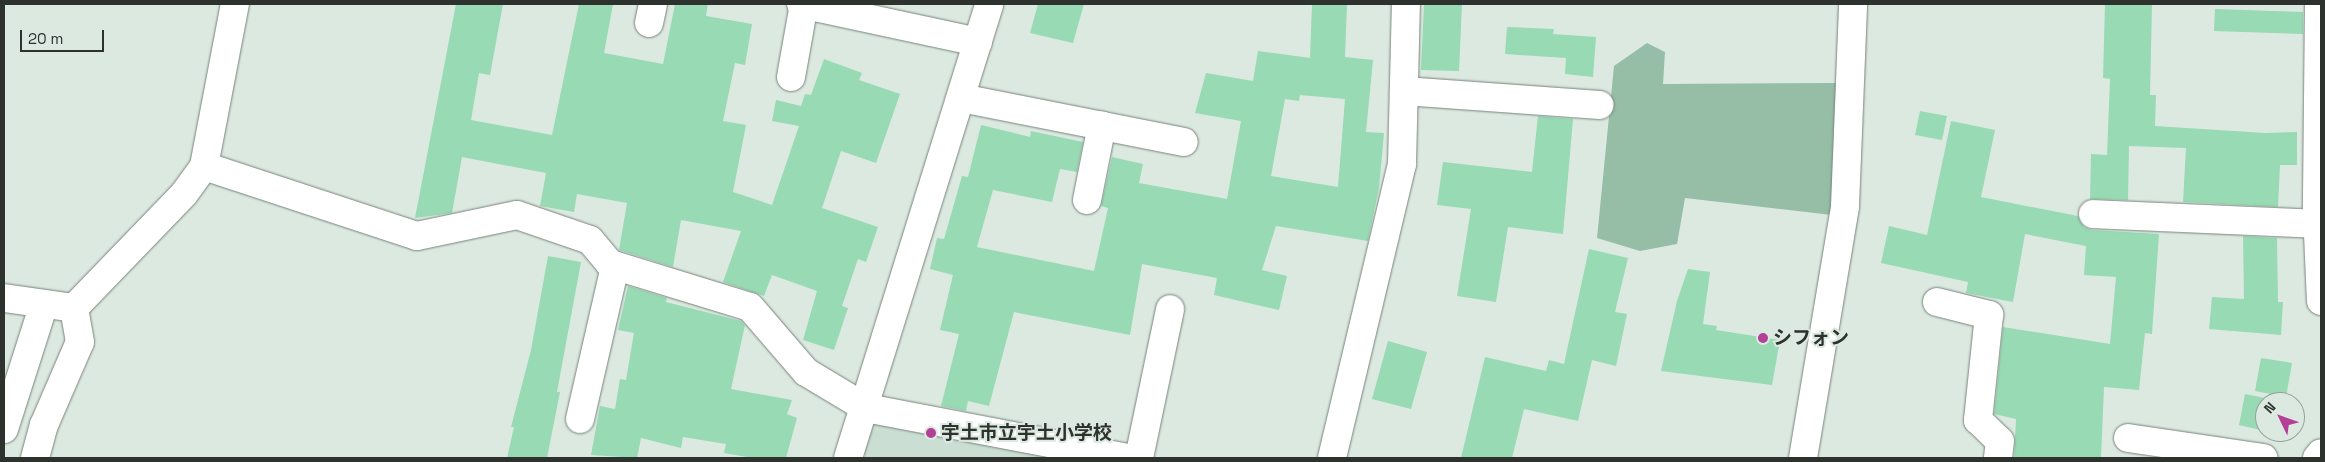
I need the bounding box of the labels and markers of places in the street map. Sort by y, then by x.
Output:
place label: シフォン [1773,327,1849,349]
marker: シフォン [1757,332,1769,344]
place label: 宇土市立宇土小学校 [941,422,1112,444]
marker: 宇土市立宇土小学校 [925,427,937,439]

